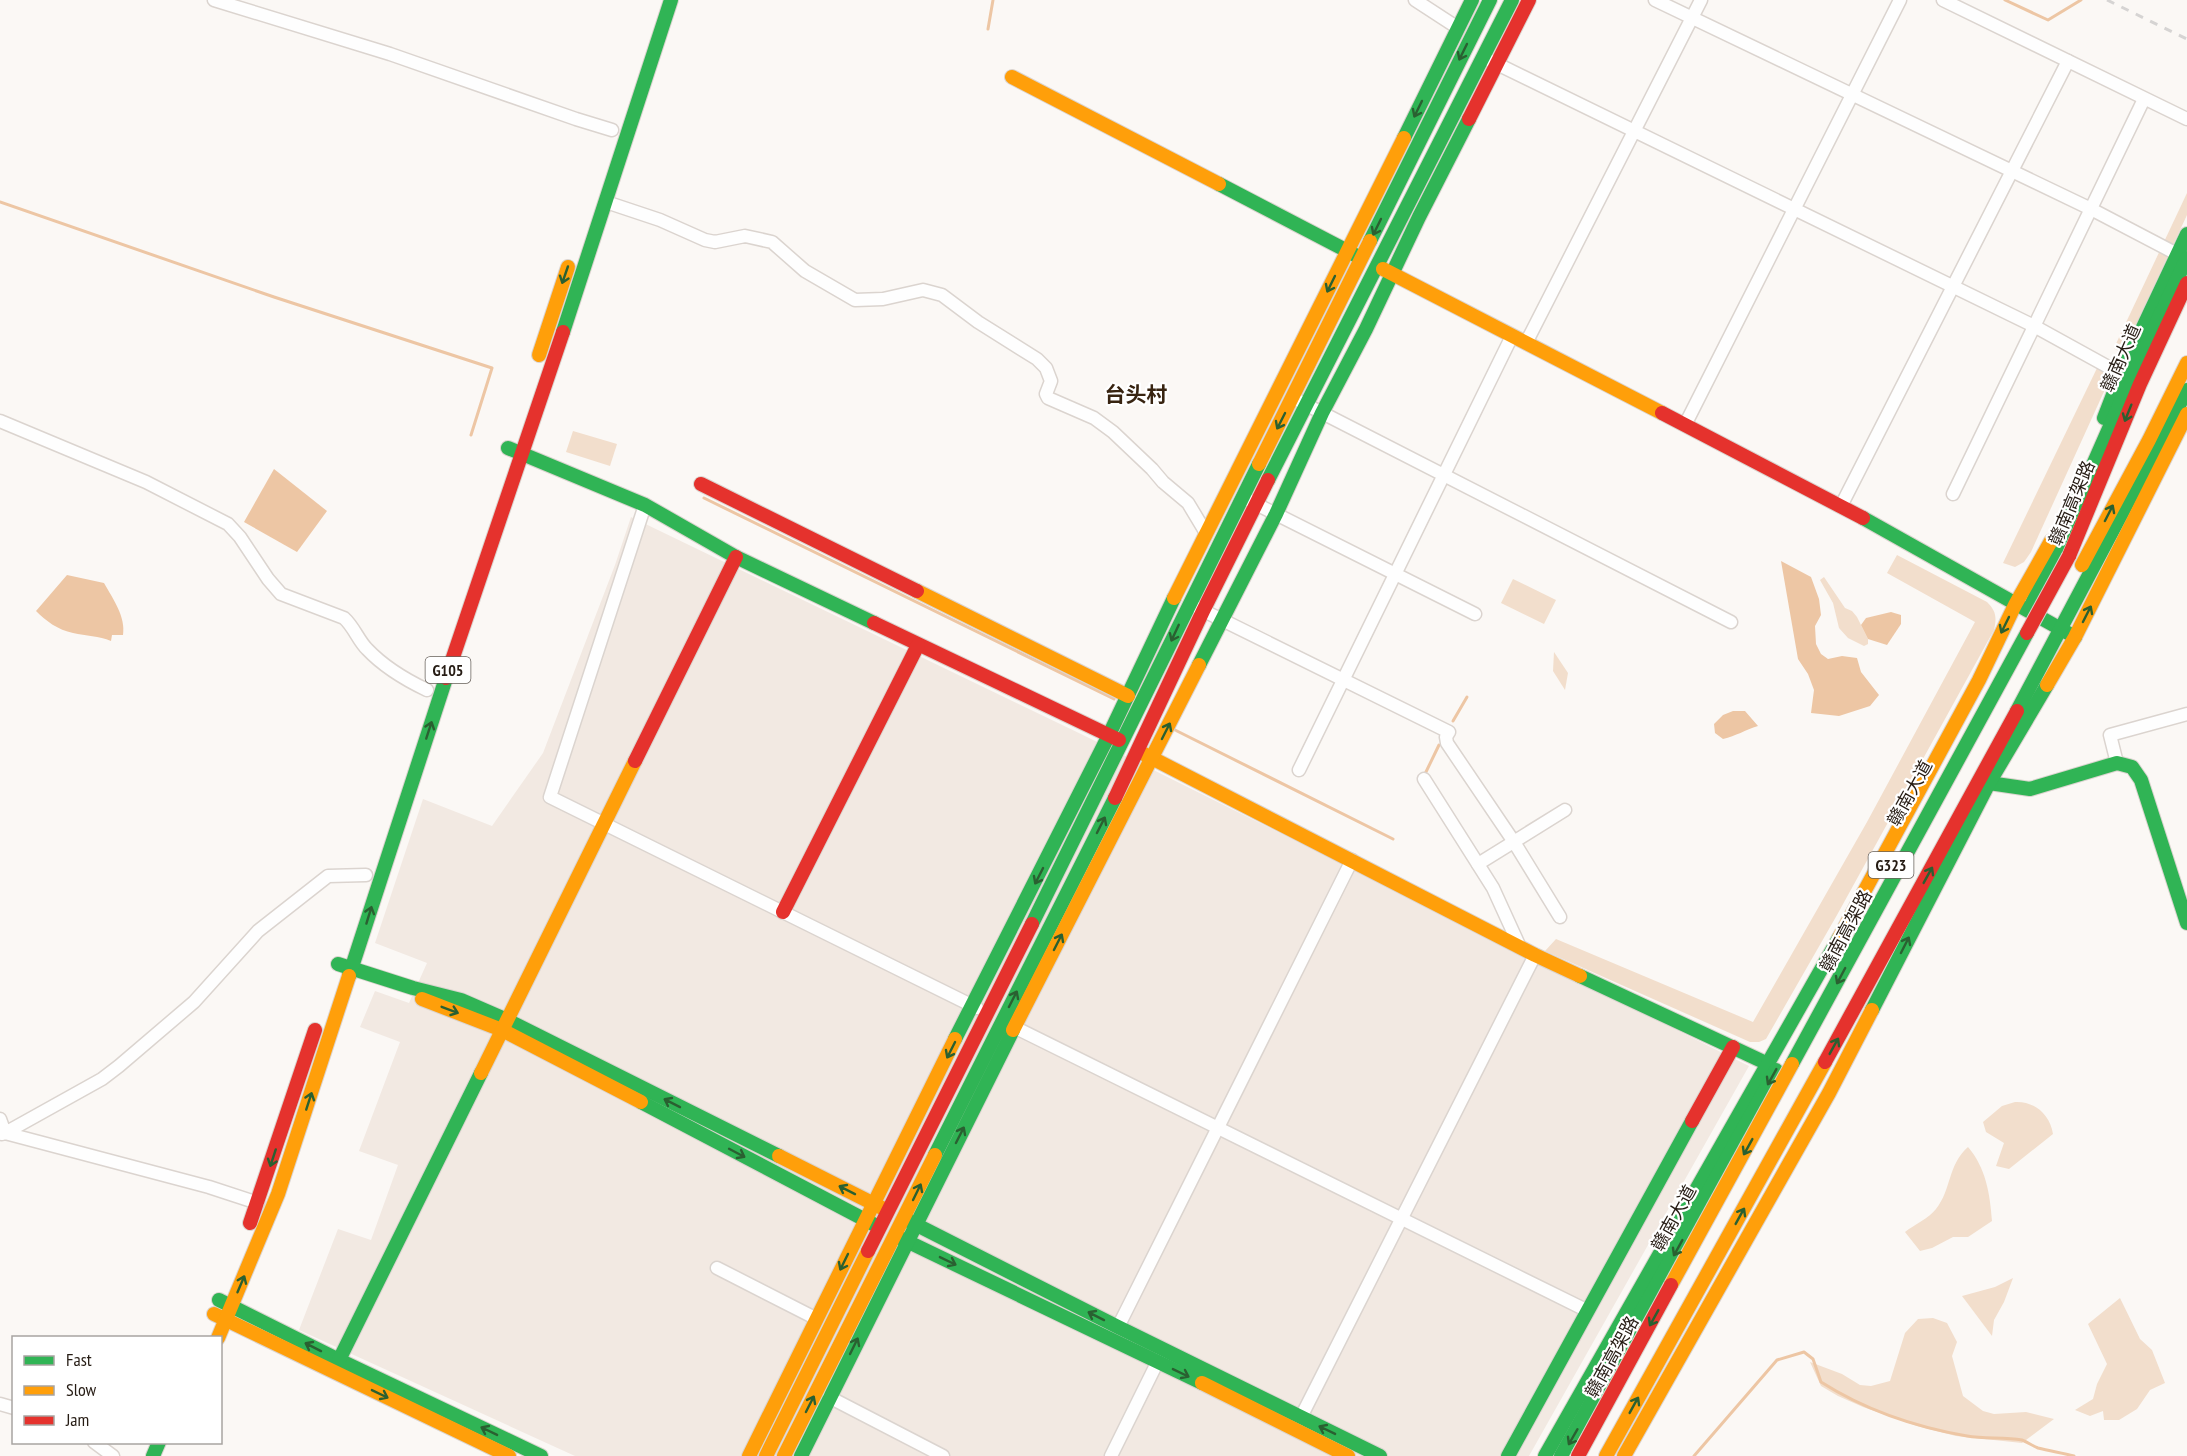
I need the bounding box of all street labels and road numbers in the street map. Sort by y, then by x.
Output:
street label: 赣南大道 [2095,320,2146,395]
street label: 赣南高架路 [2043,457,2100,549]
road number: G105 [426,657,470,683]
street label: 赣南大道 [1882,756,1937,830]
road number: G323 [1868,852,1914,878]
street label: 赣南高架路 [1814,886,1877,976]
street label: 赣南大道 [1646,1181,1701,1255]
street label: 赣南高架路 [1580,1312,1643,1402]

